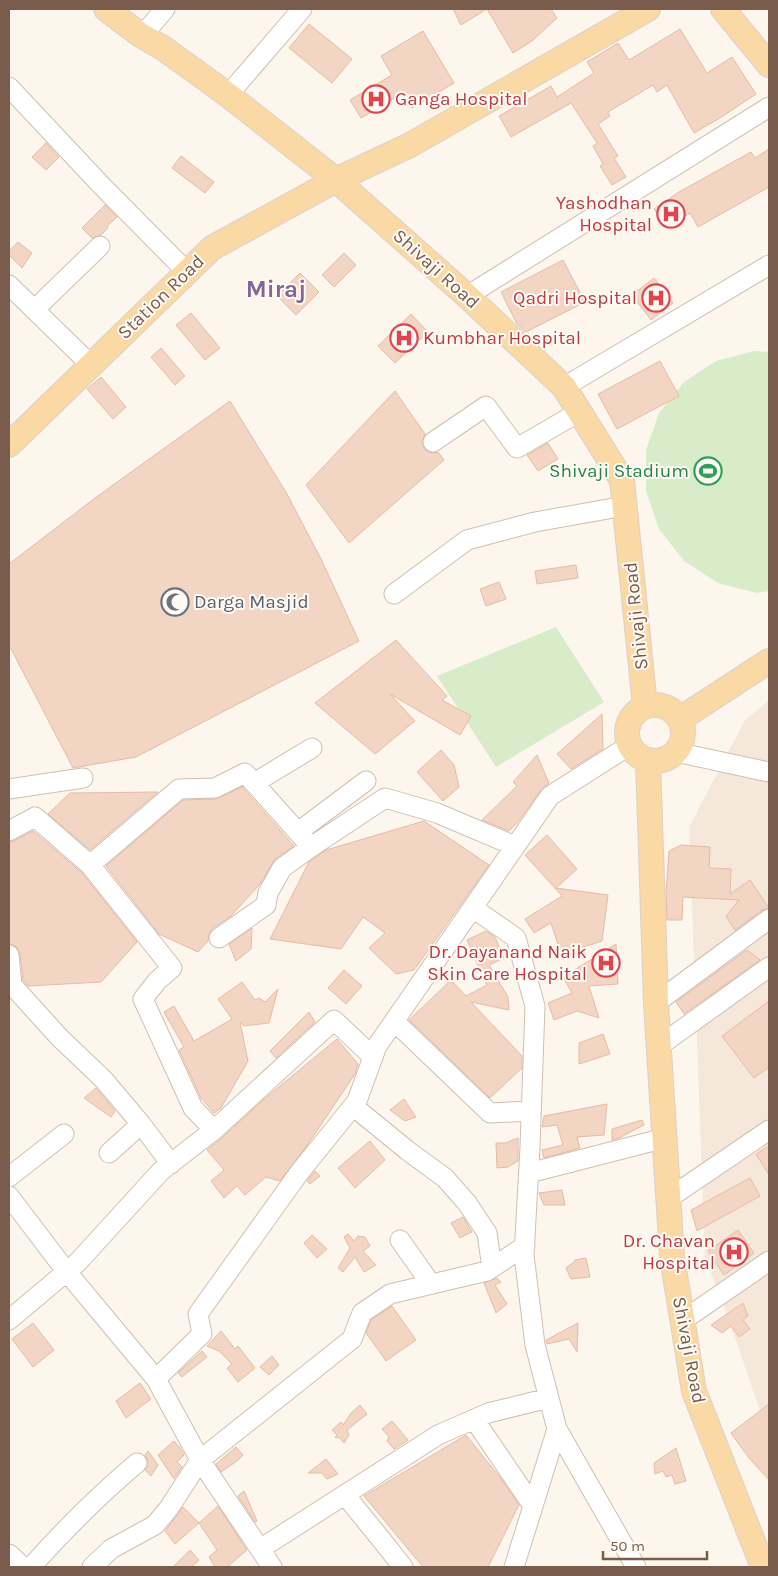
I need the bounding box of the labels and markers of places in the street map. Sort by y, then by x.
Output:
hospital icon: Ganga Hospital [361,84,391,114]
place label: Ganga Hospital [395,88,528,110]
place label: Yashodhan Hospital [556,192,652,236]
hospital icon: Yashodhan Hospital [656,199,686,229]
hospital icon: Qadri Hospital [641,283,671,313]
place label: Qadri Hospital [513,287,637,309]
hospital icon: Kumbhar Hospital [389,323,419,353]
place label: Kumbhar Hospital [423,327,581,349]
sports icon: Shivaji Stadium [693,456,723,486]
place label: Shivaji Stadium [549,460,689,482]
mosque icon: Darga Masjid [160,587,190,617]
place label: Darga Masjid [194,591,309,613]
place label: Dr. Dayanand Naik Skin Care Hospital [427,941,587,985]
hospital icon: Dr. Dayanand Naik Skin Care Hospital [591,948,621,978]
place label: Dr. Chavan Hospital [623,1230,715,1274]
hospital icon: Dr. Chavan Hospital [719,1237,749,1267]

